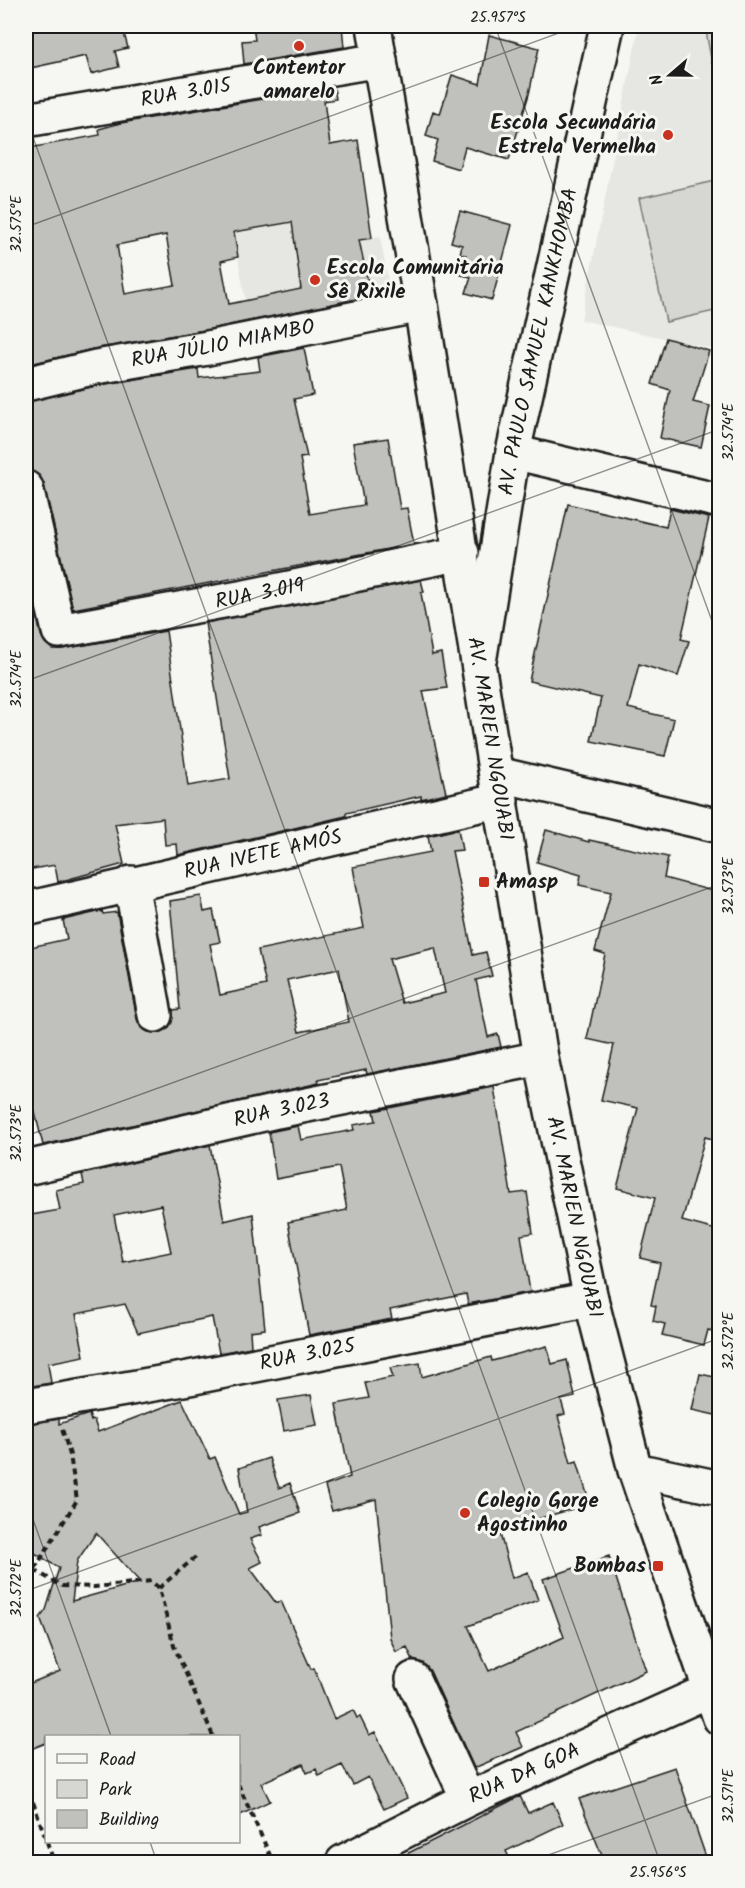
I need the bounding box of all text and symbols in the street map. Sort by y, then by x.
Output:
text: 25.957°S [470,6,526,30]
marker: Contentor amarelo [292,39,306,53]
north arrow [640,45,700,105]
place label: Contentor amarelo [253,52,346,109]
street label: RUA 3.015 [138,69,235,117]
text: N [644,71,671,89]
place label: Escola Secundária Estrela Vermelha [490,107,656,164]
marker: Escola Secundária Estrela Vermelha [661,128,675,142]
street label: AV. PAULO SAMUEL KANKHOMBA [490,185,587,498]
text: 32.575°E [5,194,29,253]
place label: Escola Comunitária Sê Rixile [327,252,504,309]
marker: Escola Comunitária Sê Rixile [308,273,322,287]
street label: RUA JÚLIO MIAMBO [129,310,318,377]
text: 32.574°E [717,402,741,461]
street label: RUA 3.019 [212,569,307,619]
street label: AV. MARIEN NGOUABI [458,634,523,843]
text: 32.574°E [5,649,29,708]
street label: RUA IVETE AMÓS [181,821,345,889]
text: 32.573°E [717,856,741,915]
place label: Amasp [496,866,558,899]
marker: Amasp [477,875,491,889]
street label: RUA 3.023 [230,1084,333,1137]
text: 32.573°E [5,1103,29,1162]
street label: AV. MARIEN NGOUABI [537,1113,612,1322]
text: 32.572°E [717,1311,741,1370]
street label: RUA 3.025 [257,1329,360,1380]
place label: Colegio Gorge Agostinho [477,1485,599,1542]
marker: Colegio Gorge Agostinho [458,1506,472,1520]
place label: Bombas [574,1550,646,1583]
text: 32.572°E [5,1558,29,1617]
marker: Bombas [651,1559,665,1573]
street label: RUA DA GOA [463,1734,586,1813]
legend [45,1735,240,1843]
text: Road [99,1746,136,1775]
text: 32.571°E [717,1768,741,1823]
text: Park [99,1776,132,1805]
text: Building [99,1806,159,1835]
text: 25.956°S [629,1861,687,1885]

